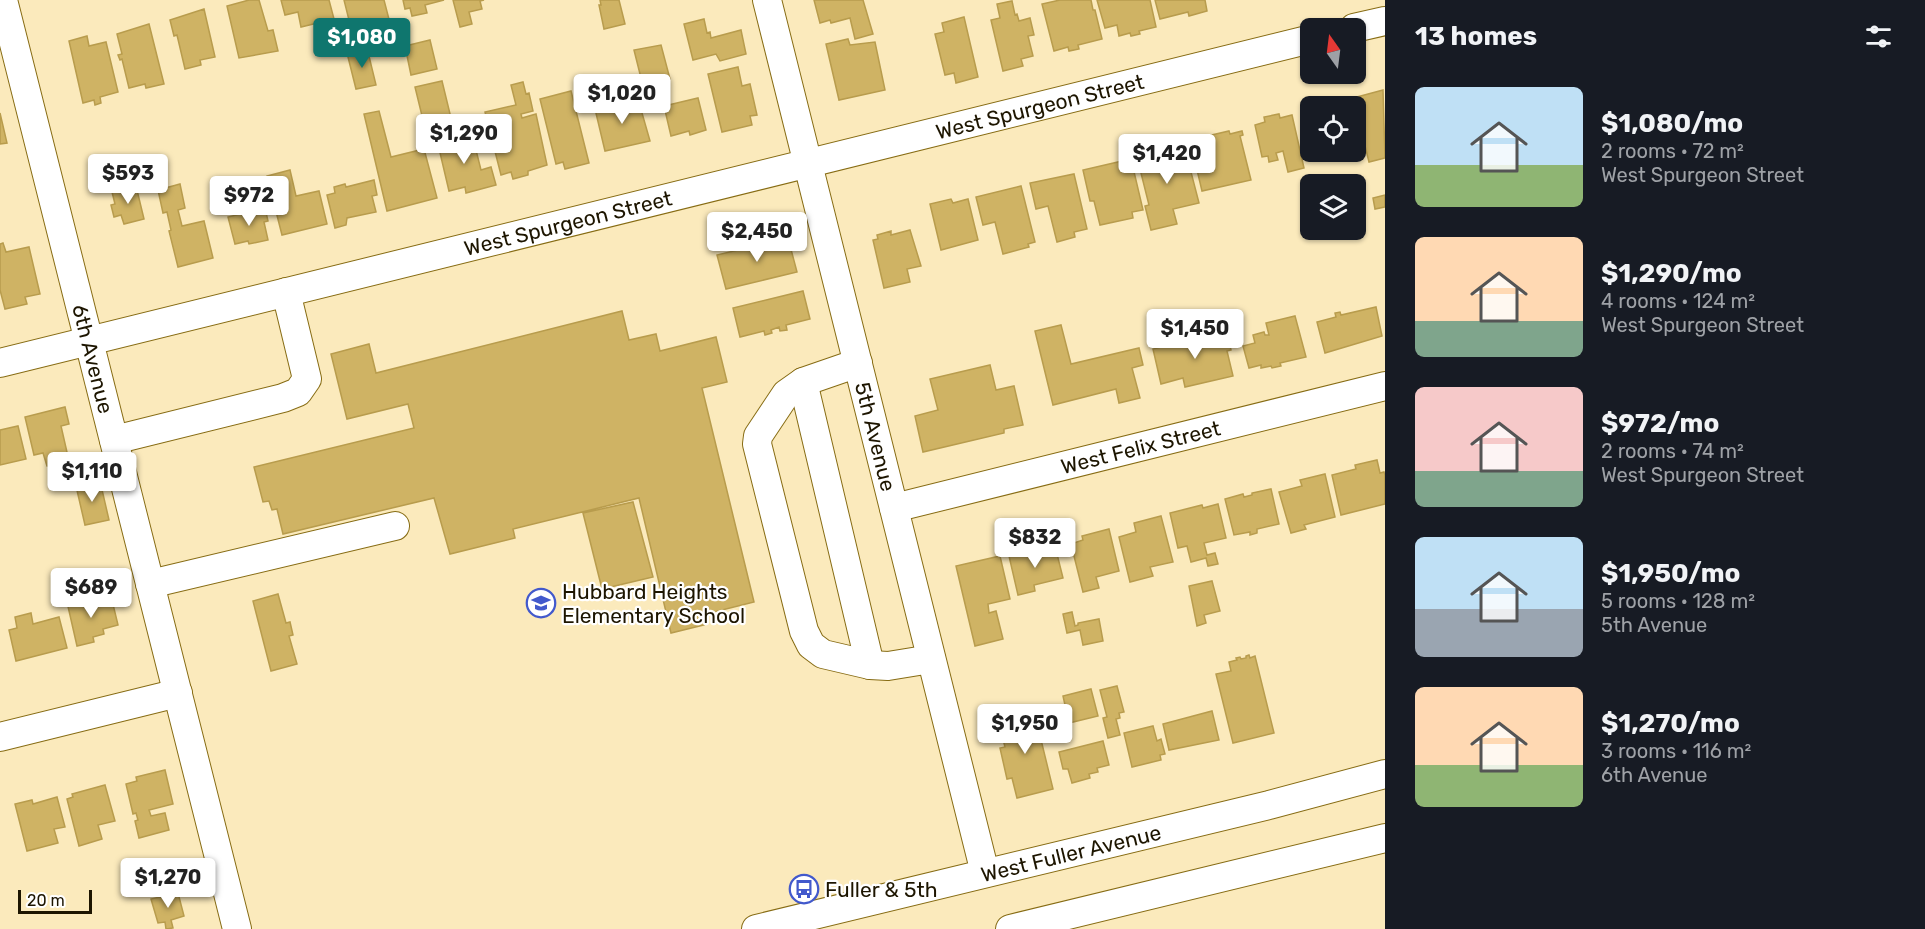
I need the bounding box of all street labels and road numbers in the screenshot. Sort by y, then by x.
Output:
street label: West Spurgeon Street [933,68,1146,144]
street label: West Spurgeon Street [461,185,674,260]
street label: 6th Avenue [68,301,119,416]
street label: 5th Avenue [850,379,902,494]
street label: West Felix Street [1058,415,1223,479]
street label: West Fuller Avenue [978,819,1164,887]

